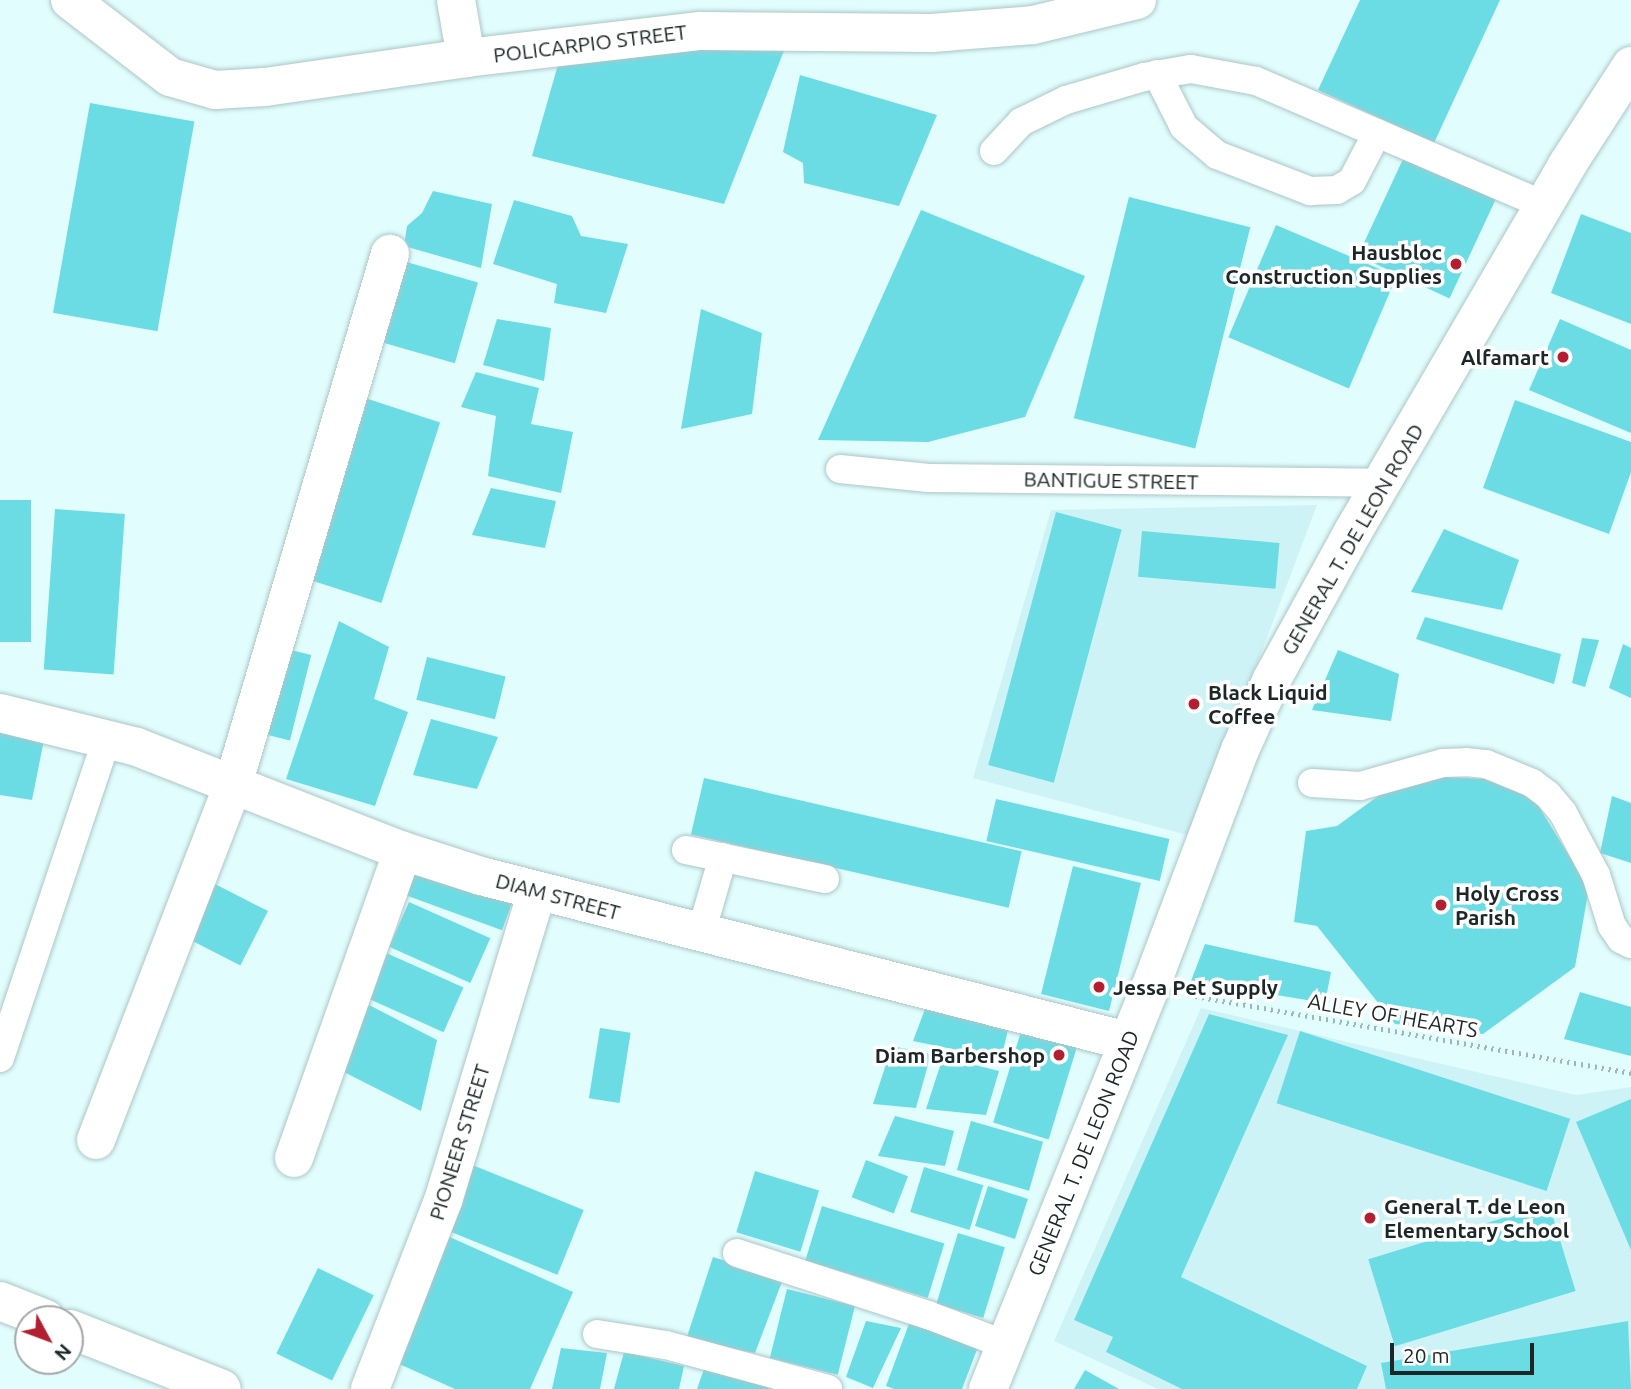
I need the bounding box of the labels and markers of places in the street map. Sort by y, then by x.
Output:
place label: Hausbloc Construction Supplies [1225,239,1442,289]
marker: Hausbloc Construction Supplies [1448,256,1464,272]
place label: Alfamart [1461,344,1549,370]
marker: Alfamart [1555,349,1571,365]
place label: Black Liquid Coffee [1208,679,1328,729]
marker: Black Liquid Coffee [1186,696,1202,712]
place label: Holy Cross Parish [1455,880,1560,930]
marker: Holy Cross Parish [1433,897,1449,913]
place label: Jessa Pet Supply [1113,974,1278,1000]
marker: Jessa Pet Supply [1091,979,1107,995]
place label: Diam Barbershop [875,1042,1045,1068]
marker: Diam Barbershop [1051,1047,1067,1063]
place label: General T. de Leon Elementary School [1384,1193,1569,1243]
marker: General T. de Leon Elementary School [1362,1210,1378,1226]

